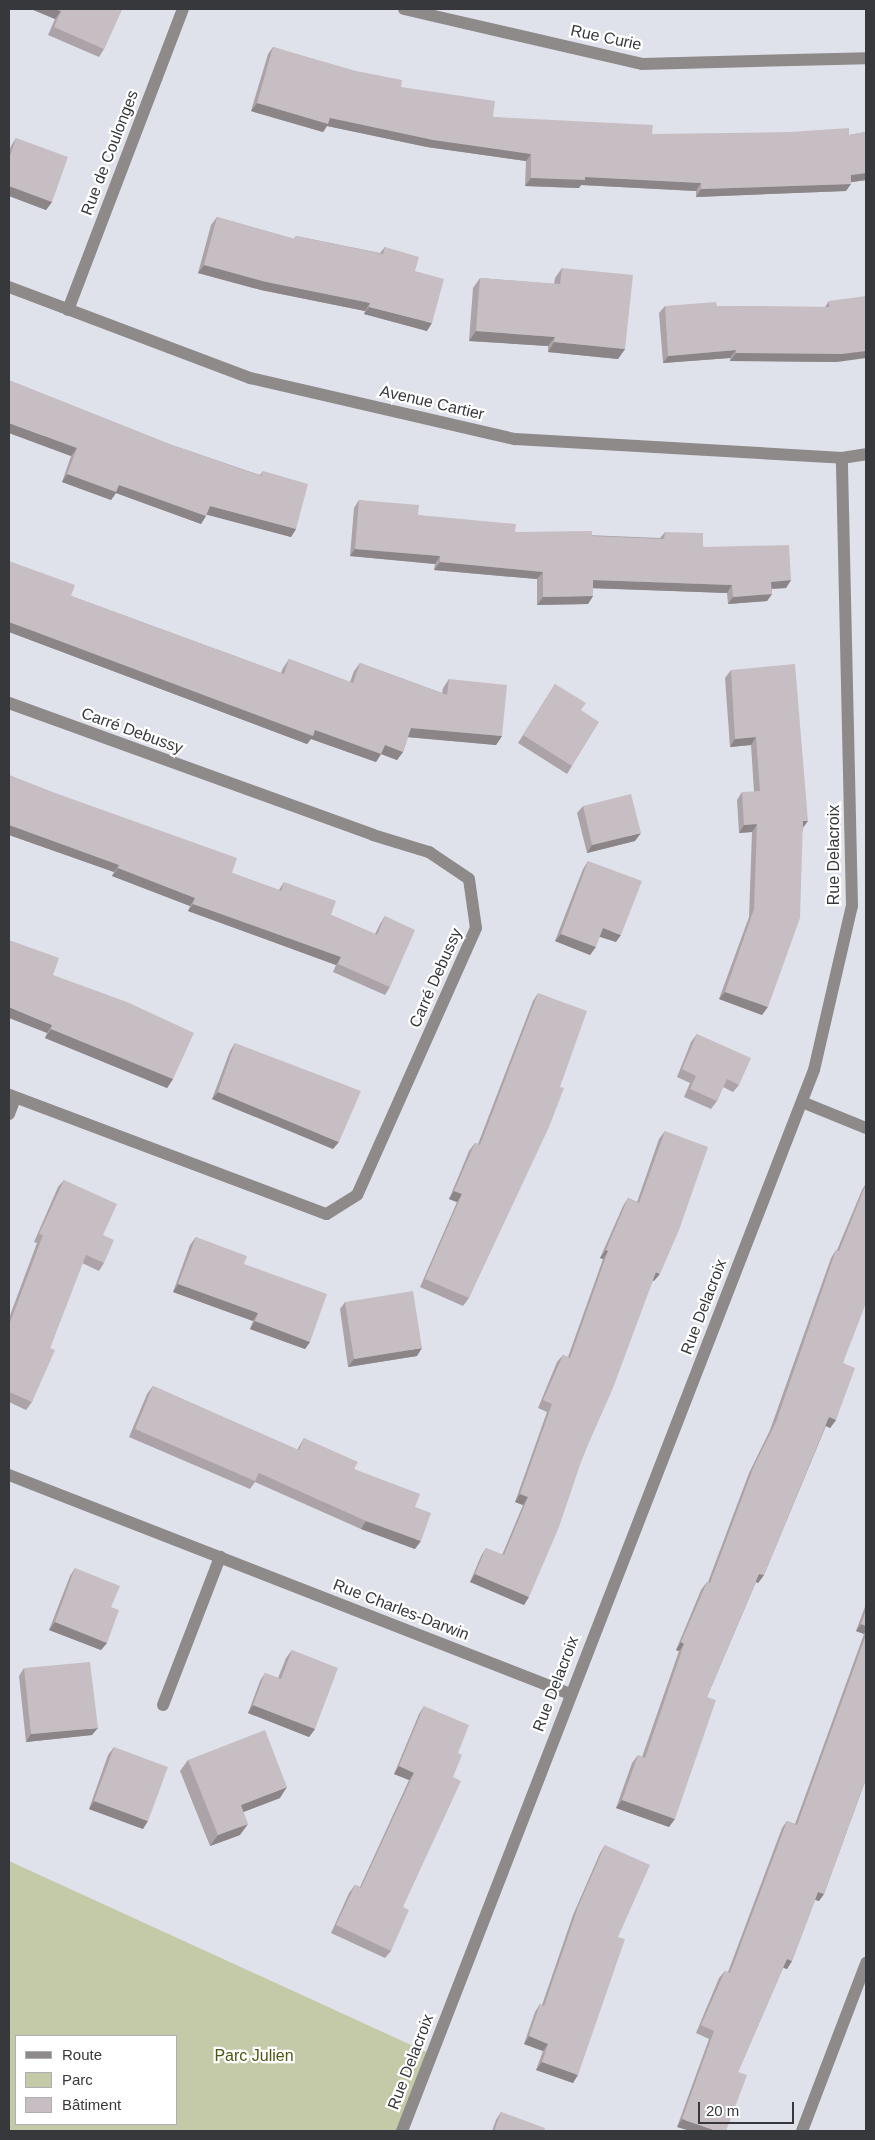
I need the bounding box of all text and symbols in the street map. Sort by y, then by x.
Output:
street label: Rue Curie [569,21,643,55]
street label: Rue de Coulonges [77,88,143,218]
street label: Avenue Cartier [378,382,486,424]
street label: Carré Debussy [79,704,185,758]
street label: Rue Delacroix [824,805,844,905]
street label: Carré Debussy [406,925,466,1031]
street label: Rue Delacroix [677,1257,731,1357]
street label: Rue Charles-Darwin [330,1575,472,1645]
street label: Rue Delacroix [529,1634,583,1734]
street label: Rue Delacroix [384,2012,438,2112]
legend [15,2035,178,2125]
text: Route [62,2046,102,2063]
park label: Parc Julien [214,2046,294,2066]
text: Parc [62,2071,93,2088]
scale bar [700,2092,796,2124]
text: Bâtiment [62,2096,121,2113]
text: 20 m [706,2102,739,2119]

